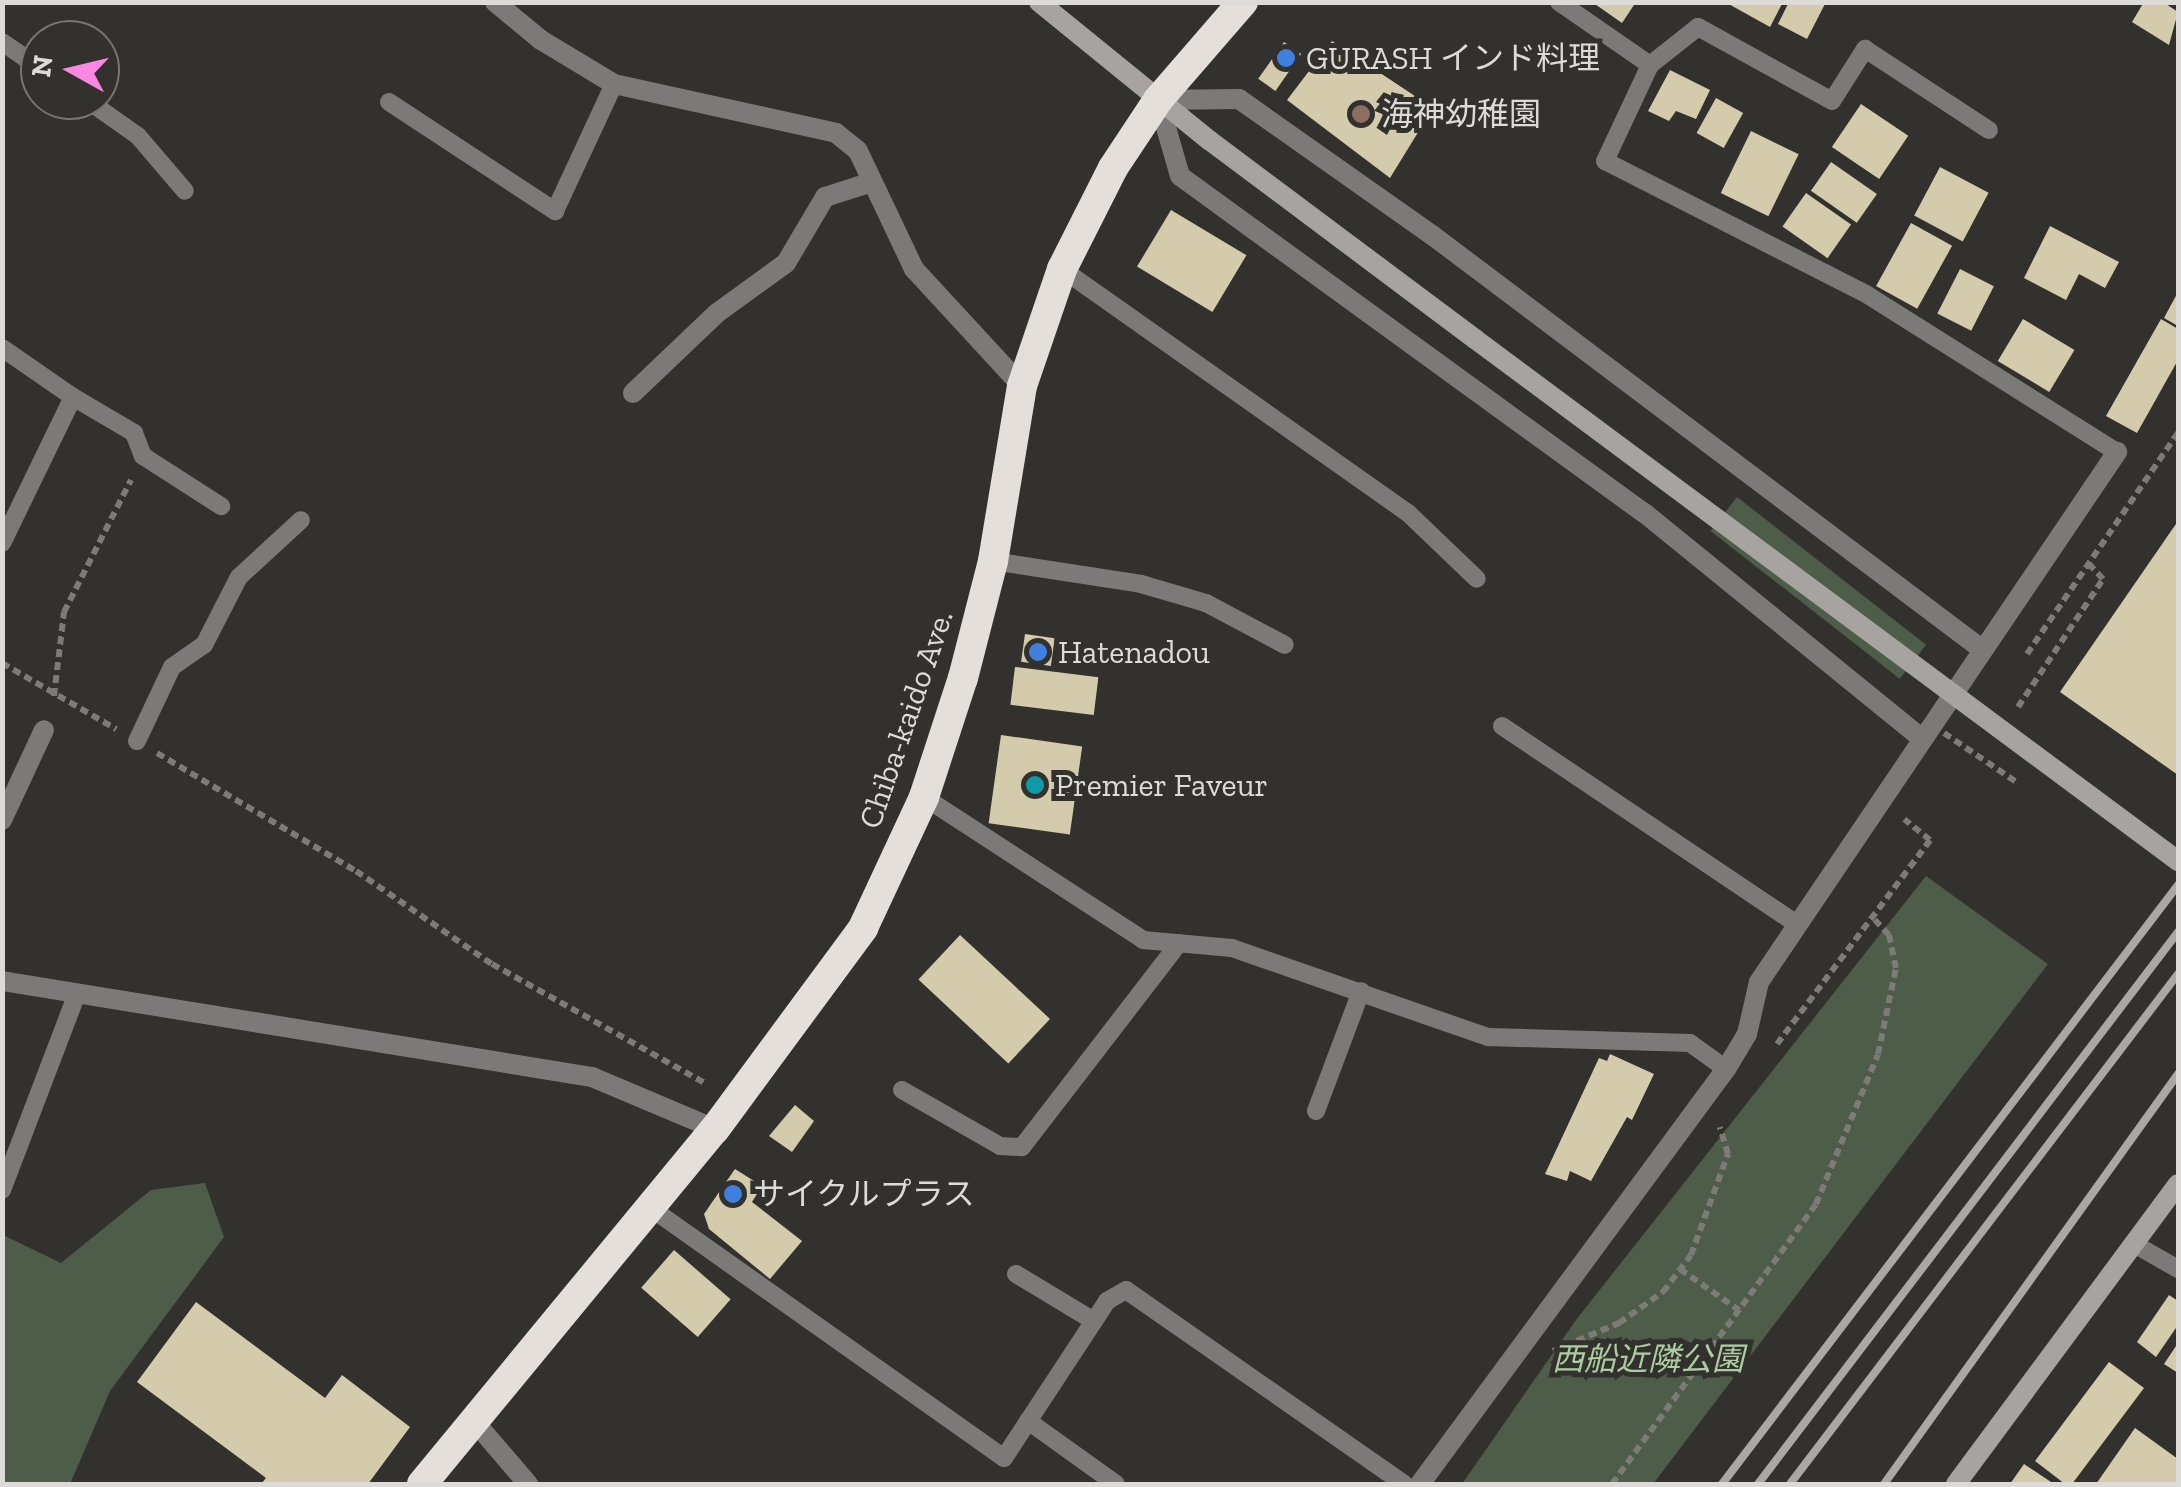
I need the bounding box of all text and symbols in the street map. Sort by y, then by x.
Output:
north arrow [20,20,120,120]
place label: GURASH インド料理 [1306,39,1600,77]
marker: GURASH インド料理 [1275,47,1297,69]
text: N [24,53,60,79]
place label: 海神幼稚園 [1381,95,1541,133]
marker: 海神幼稚園 [1350,103,1372,125]
street label: Chiba-kaido Ave. [850,604,962,834]
place label: Hatenadou [1058,633,1210,671]
marker: Hatenadou [1027,641,1049,663]
place label: Premier Faveur [1055,766,1269,804]
marker: Premier Faveur [1024,774,1046,796]
place label: サイクルプラス [753,1175,977,1213]
marker: サイクルプラス [722,1183,744,1205]
park label: 西船近隣公園 [1552,1340,1744,1378]

